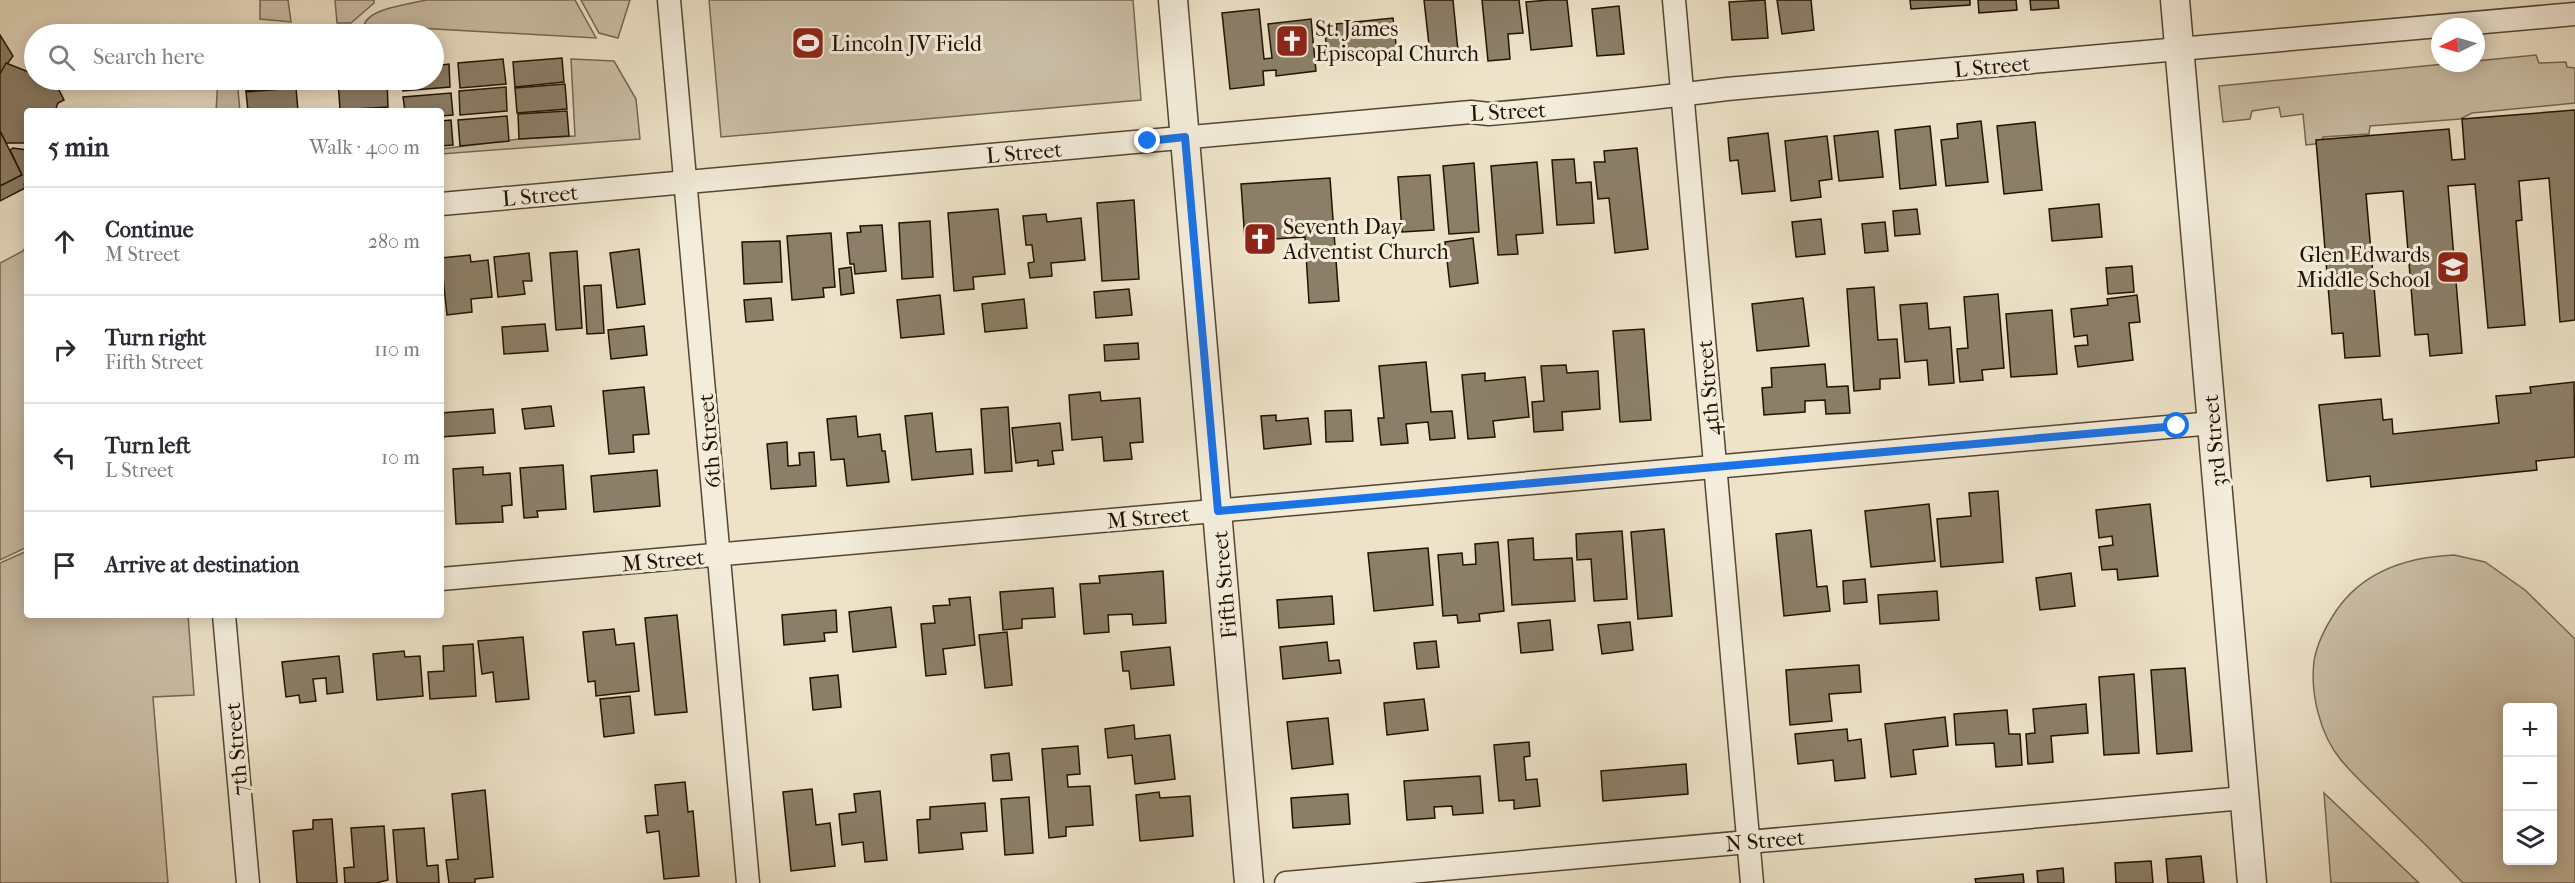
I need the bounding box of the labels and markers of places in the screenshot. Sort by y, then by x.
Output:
place label: St. James Episcopal Church [1315,16,1480,67]
church icon: St. James Episcopal Church [1274,23,1310,59]
sports icon: Lincoln JV Field [790,25,826,61]
place label: Lincoln JV Field [831,31,983,57]
place label: Seventh Day Adventist Church [1282,214,1449,265]
church icon: Seventh Day Adventist Church [1242,221,1278,257]
place label: Glen Edwards Middle School [2297,242,2430,293]
school or university icon: Glen Edwards Middle School [2435,249,2471,285]

